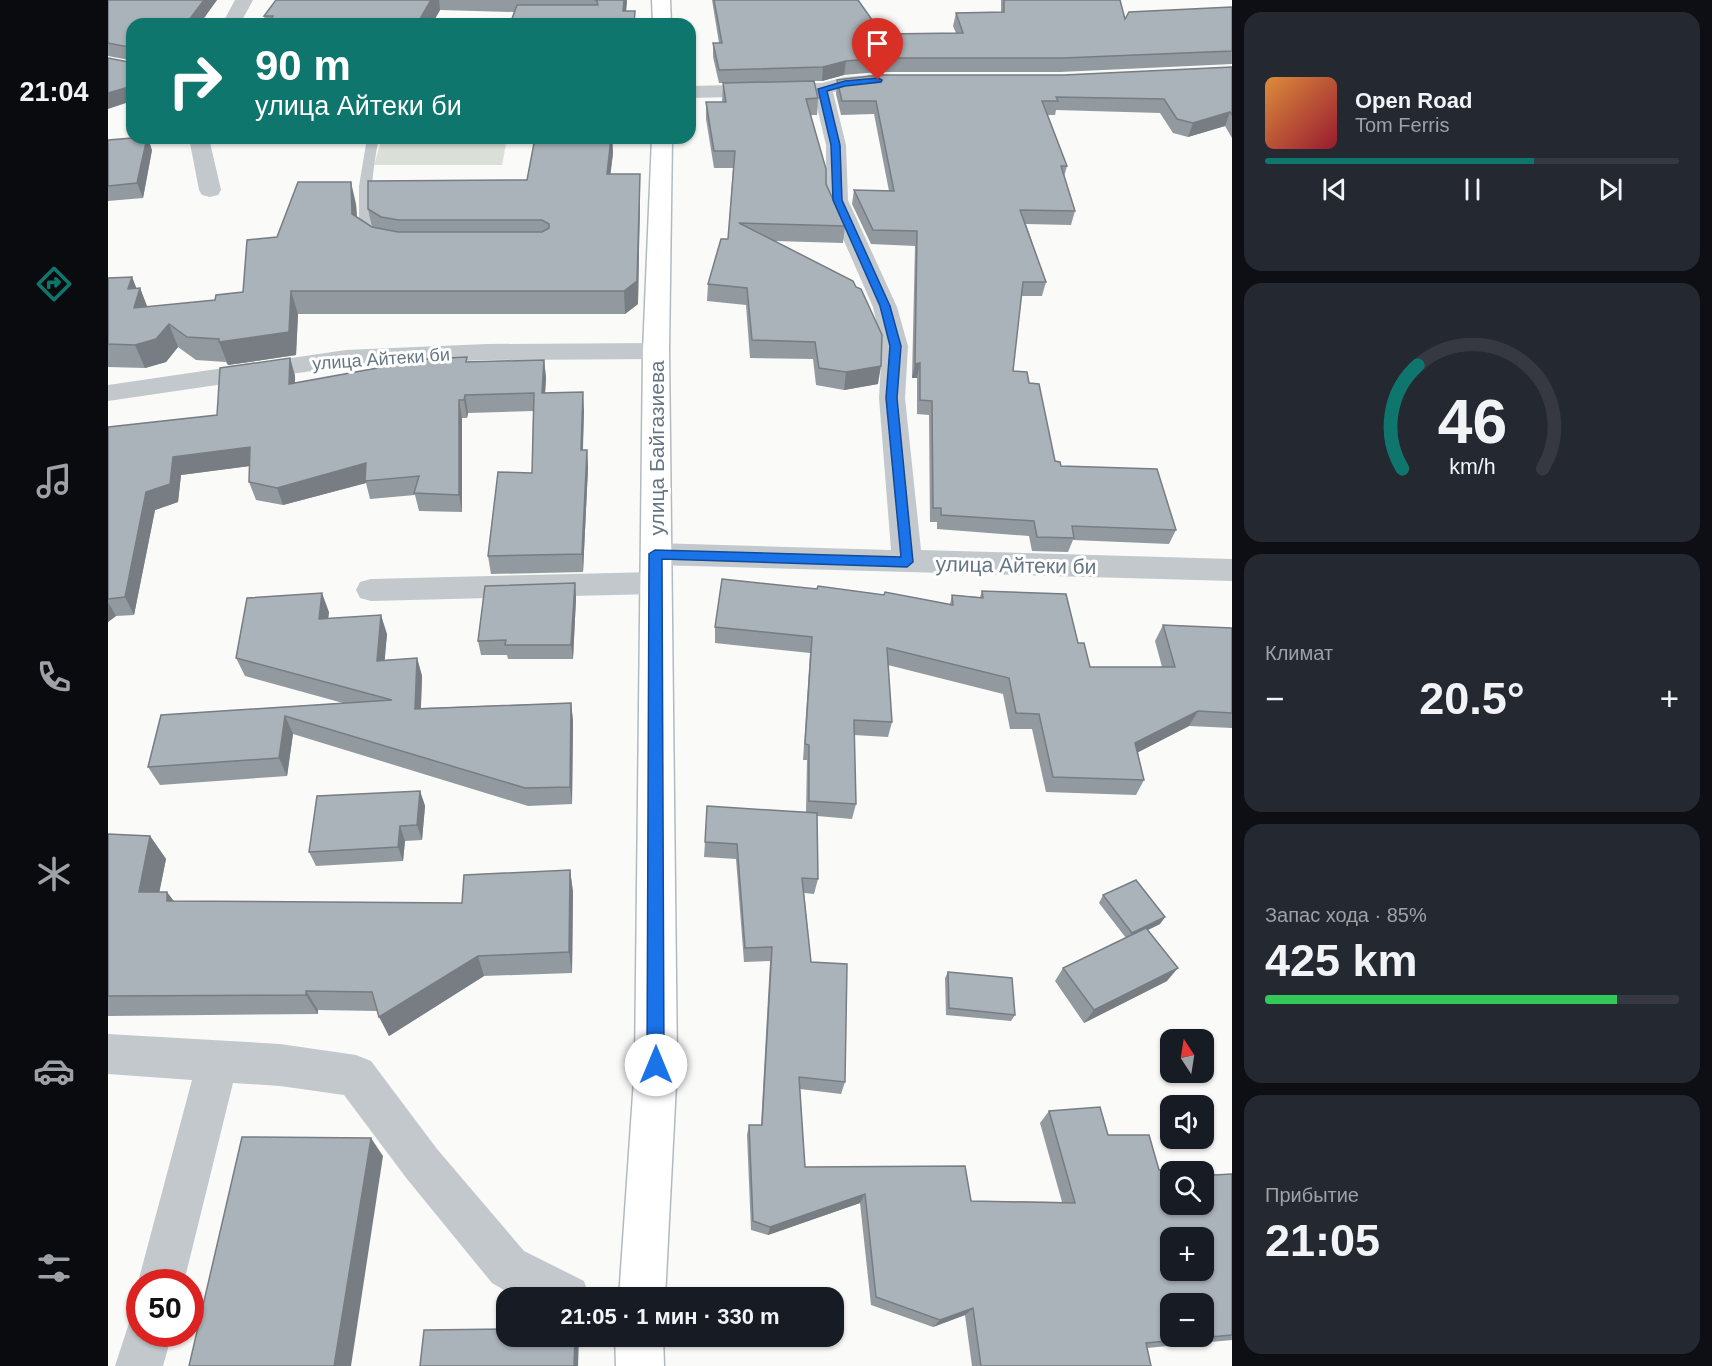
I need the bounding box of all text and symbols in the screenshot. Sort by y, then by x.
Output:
pin [852,18,903,80]
icon: arrive [861,27,894,60]
icon: right [156,42,234,120]
text: 90 m [255,42,351,89]
text: 21:04 [19,77,89,107]
text: Open Road [1355,88,1472,113]
text: улица Айтеки би [255,91,462,121]
text: Tom Ferris [1355,114,1449,136]
icon: previous [1318,173,1351,206]
icon: pause [1456,173,1489,206]
icon: next [1594,173,1627,206]
icon: directions [33,263,75,305]
street label: улица Айтеки би [312,344,450,374]
street label: улица Байгазиева [645,360,668,536]
text: 46 [1437,387,1507,456]
text: km/h [1449,456,1495,480]
icon: music [33,460,75,502]
street label: улица Айтеки би [935,552,1097,578]
text: Климат [1265,642,1333,664]
icon: phone [33,656,75,698]
text: 20.5° [1419,673,1525,724]
text: − [1265,680,1284,717]
text: + [1660,680,1679,717]
icon: climate [33,853,75,895]
text: Запас хода · 85% [1265,904,1427,926]
text: 425 km [1265,935,1418,986]
north arrow [1160,1029,1214,1083]
map controls [1160,1029,1214,1347]
position arrow [624,1033,688,1097]
icon: car [33,1050,75,1092]
button: sound [1160,1095,1214,1149]
button: search [1160,1161,1214,1215]
text: Прибытие [1265,1184,1359,1206]
text: 21:05 [1265,1215,1380,1266]
button: + [1160,1227,1214,1281]
icon: filters [33,1247,75,1289]
speed limit sign: 50 [126,1269,204,1347]
button: − [1160,1293,1214,1347]
text: 21:05 · 1 мин · 330 m [560,1304,780,1329]

